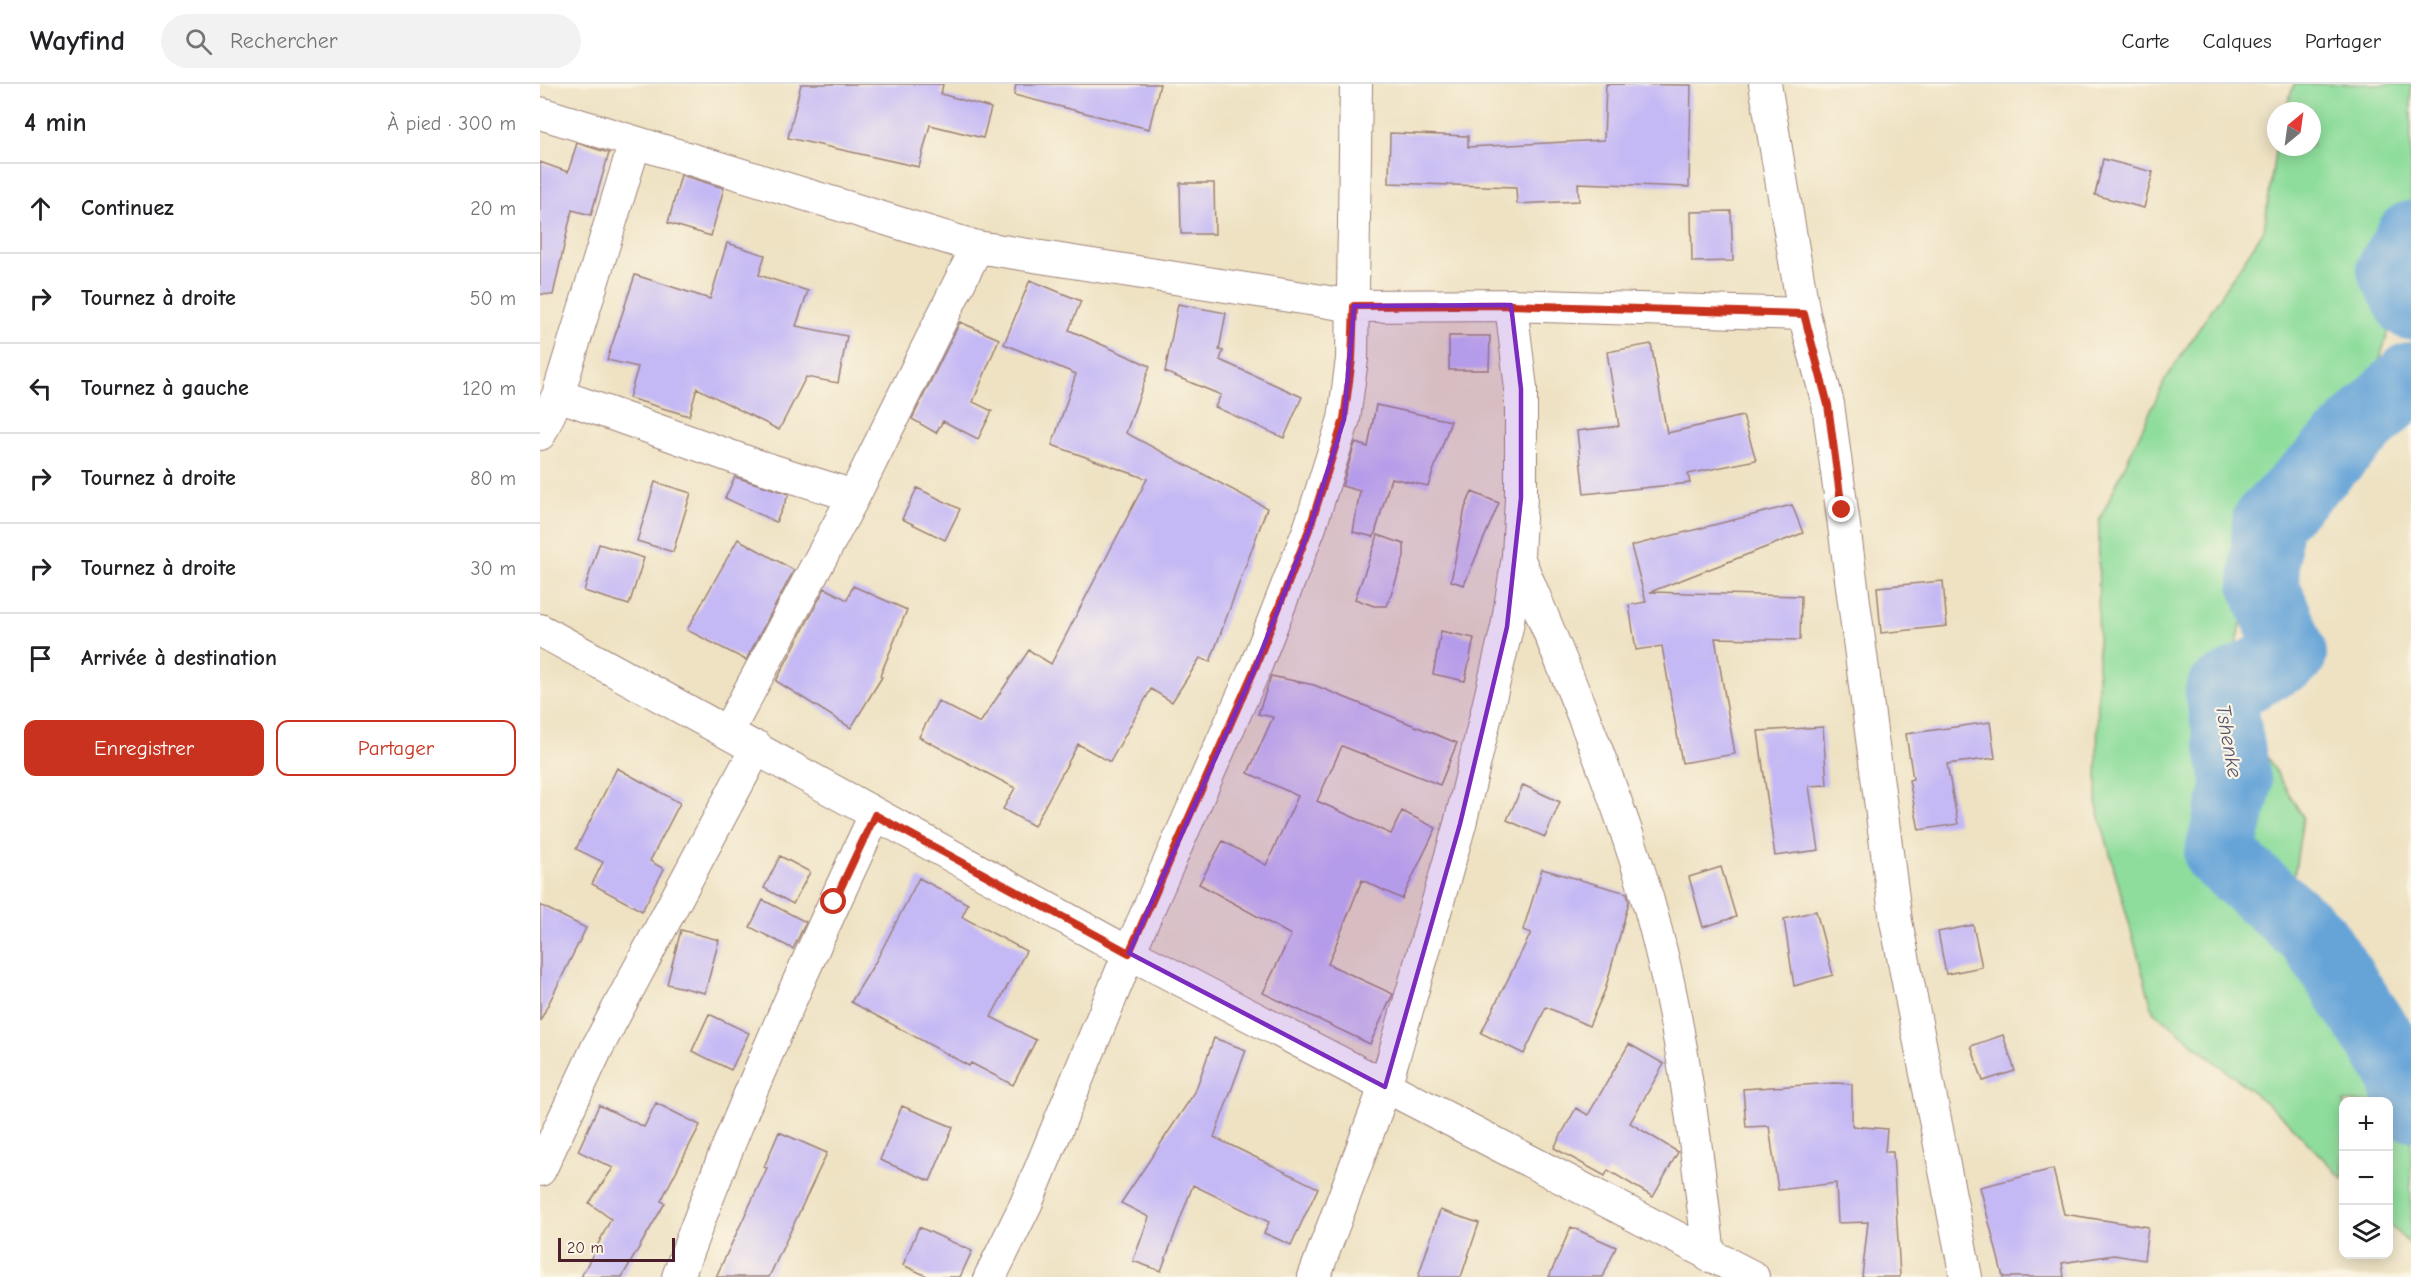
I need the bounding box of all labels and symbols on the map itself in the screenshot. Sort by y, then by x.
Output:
north arrow [2267,102,2321,156]
route end [1828,496,1854,522]
water label: Tshenke [2211,703,2247,780]
route start [820,888,846,914]
scale bar [558,1235,675,1262]

